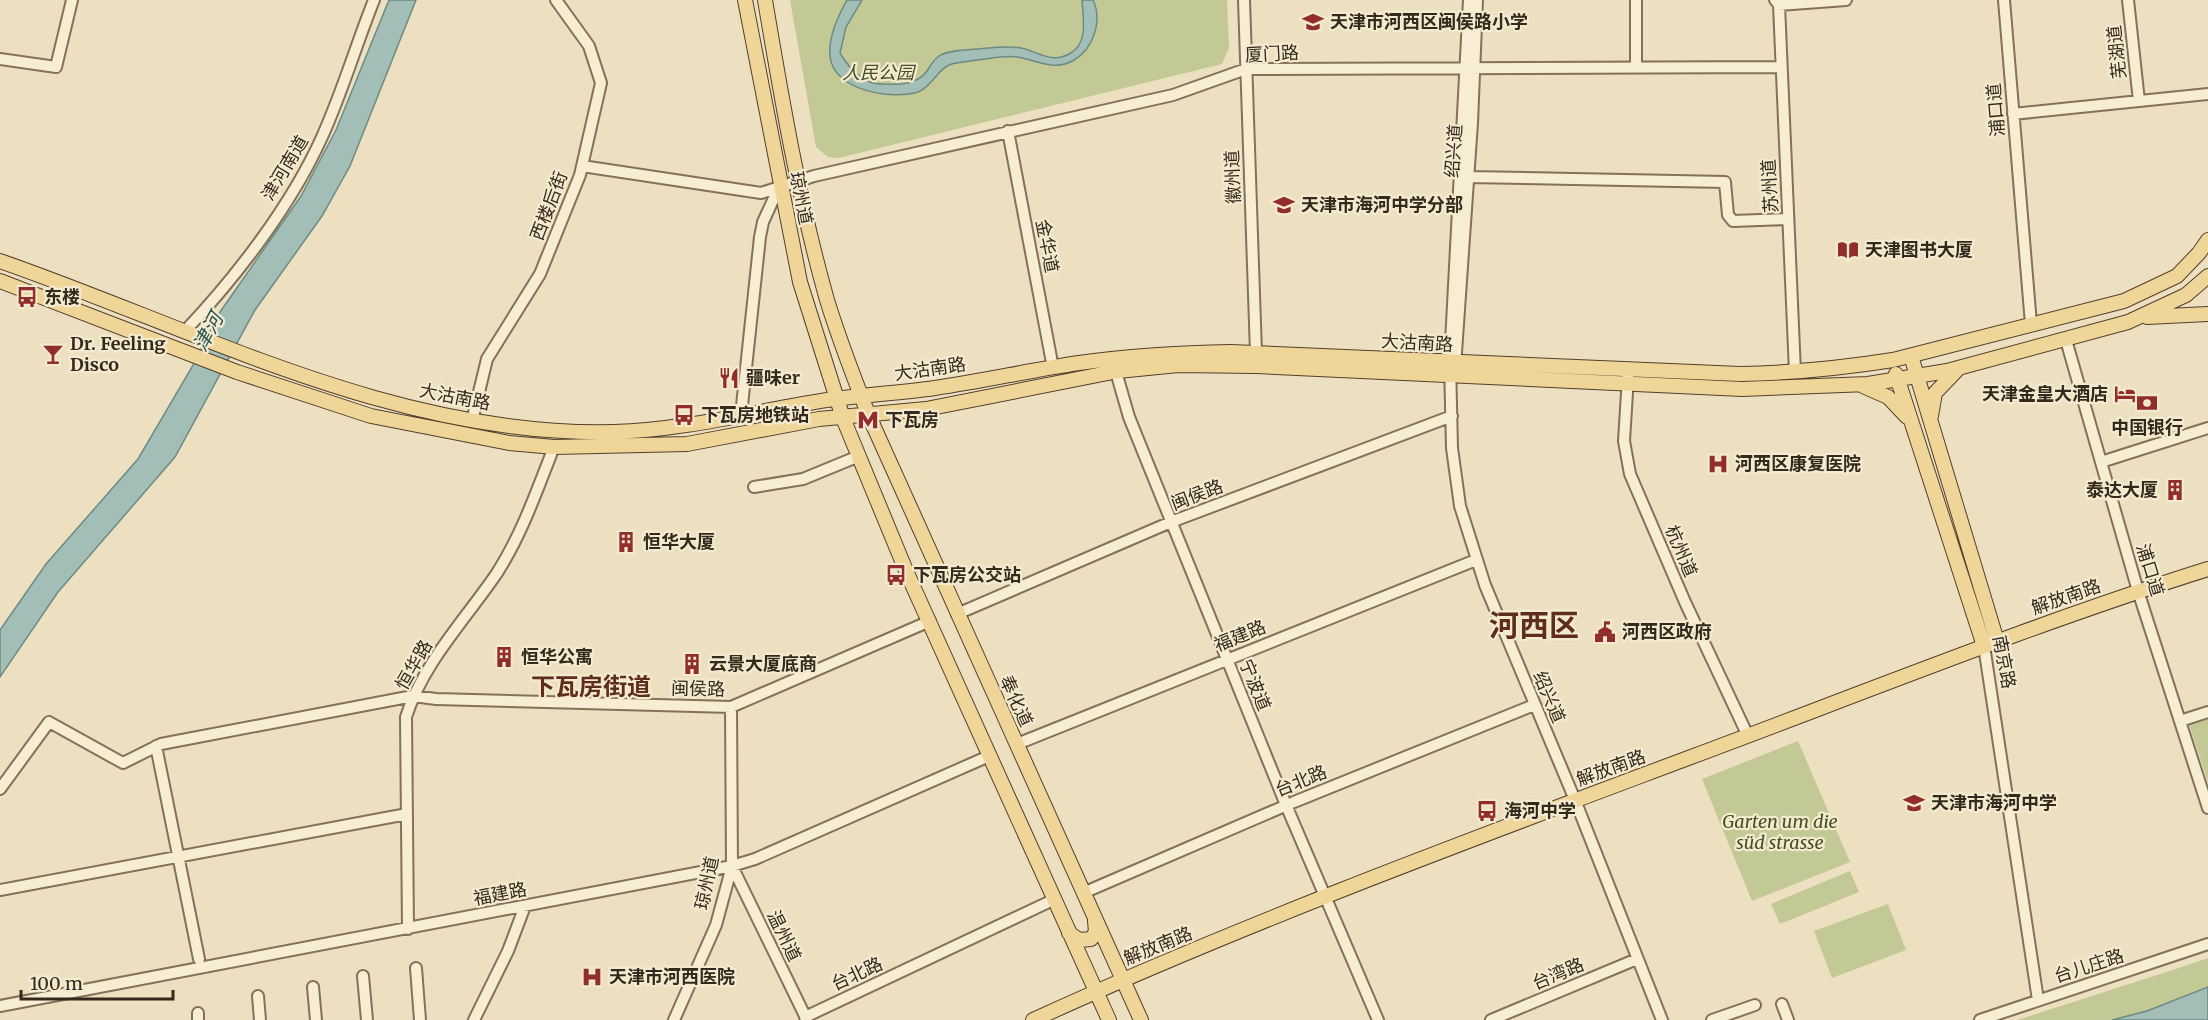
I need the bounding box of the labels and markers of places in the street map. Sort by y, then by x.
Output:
school or university icon: 天津市河西区闽侯路小学 [1301,10,1325,34]
place label: 天津市河西区闽侯路小学 [1330,10,1528,33]
school or university icon: 天津市海河中学分部 [1272,193,1296,217]
place label: 天津市海河中学分部 [1301,193,1463,216]
library icon: 天津图书大厦 [1836,238,1860,262]
place label: 天津图书大厦 [1865,238,1973,261]
bus stop icon: 东楼 [15,285,39,309]
place label: 东楼 [44,285,80,308]
place label: Dr. Feeling Disco [70,332,166,376]
bar icon: Dr. Feeling Disco [41,342,65,366]
restaurant icon: 疆味er [717,366,741,390]
place label: 疆味er [746,366,800,389]
place label: 天津金皇大酒店 [1982,382,2108,405]
hotel icon: 天津金皇大酒店 [2113,382,2137,406]
bank icon: 中国银行 [2135,391,2159,415]
bus stop icon: 下瓦房地铁站 [672,403,696,427]
place label: 下瓦房地铁站 [701,403,809,426]
metro station icon: 下瓦房 [856,408,880,432]
place label: 下瓦房 [885,408,939,431]
place label: 中国银行 [2111,416,2183,439]
hospital icon: 河西区康复医院 [1706,452,1730,476]
place label: 河西区康复医院 [1735,452,1861,475]
place label: 泰达大厦 [2086,478,2158,501]
building icon: 泰达大厦 [2163,478,2187,502]
building icon: 恒华大厦 [614,530,638,554]
place label: 恒华大厦 [643,530,715,553]
bus stop icon: 下瓦房公交站 [884,563,908,587]
place label: 下瓦房公交站 [913,563,1021,586]
public building icon: 河西区政府 [1593,620,1617,644]
place label: 河西区政府 [1622,620,1712,643]
building icon: 恒华公寓 [492,645,516,669]
place label: 恒华公寓 [521,645,593,668]
building icon: 云景大厦底商 [680,652,704,676]
place label: 云景大厦底商 [709,652,817,675]
school or university icon: 天津市海河中学 [1902,791,1926,815]
place label: 天津市海河中学 [1931,791,2057,814]
bus stop icon: 海河中学 [1475,799,1499,823]
place label: 海河中学 [1504,799,1576,822]
hospital icon: 天津市河西医院 [580,965,604,989]
place label: 天津市河西医院 [609,965,735,988]

